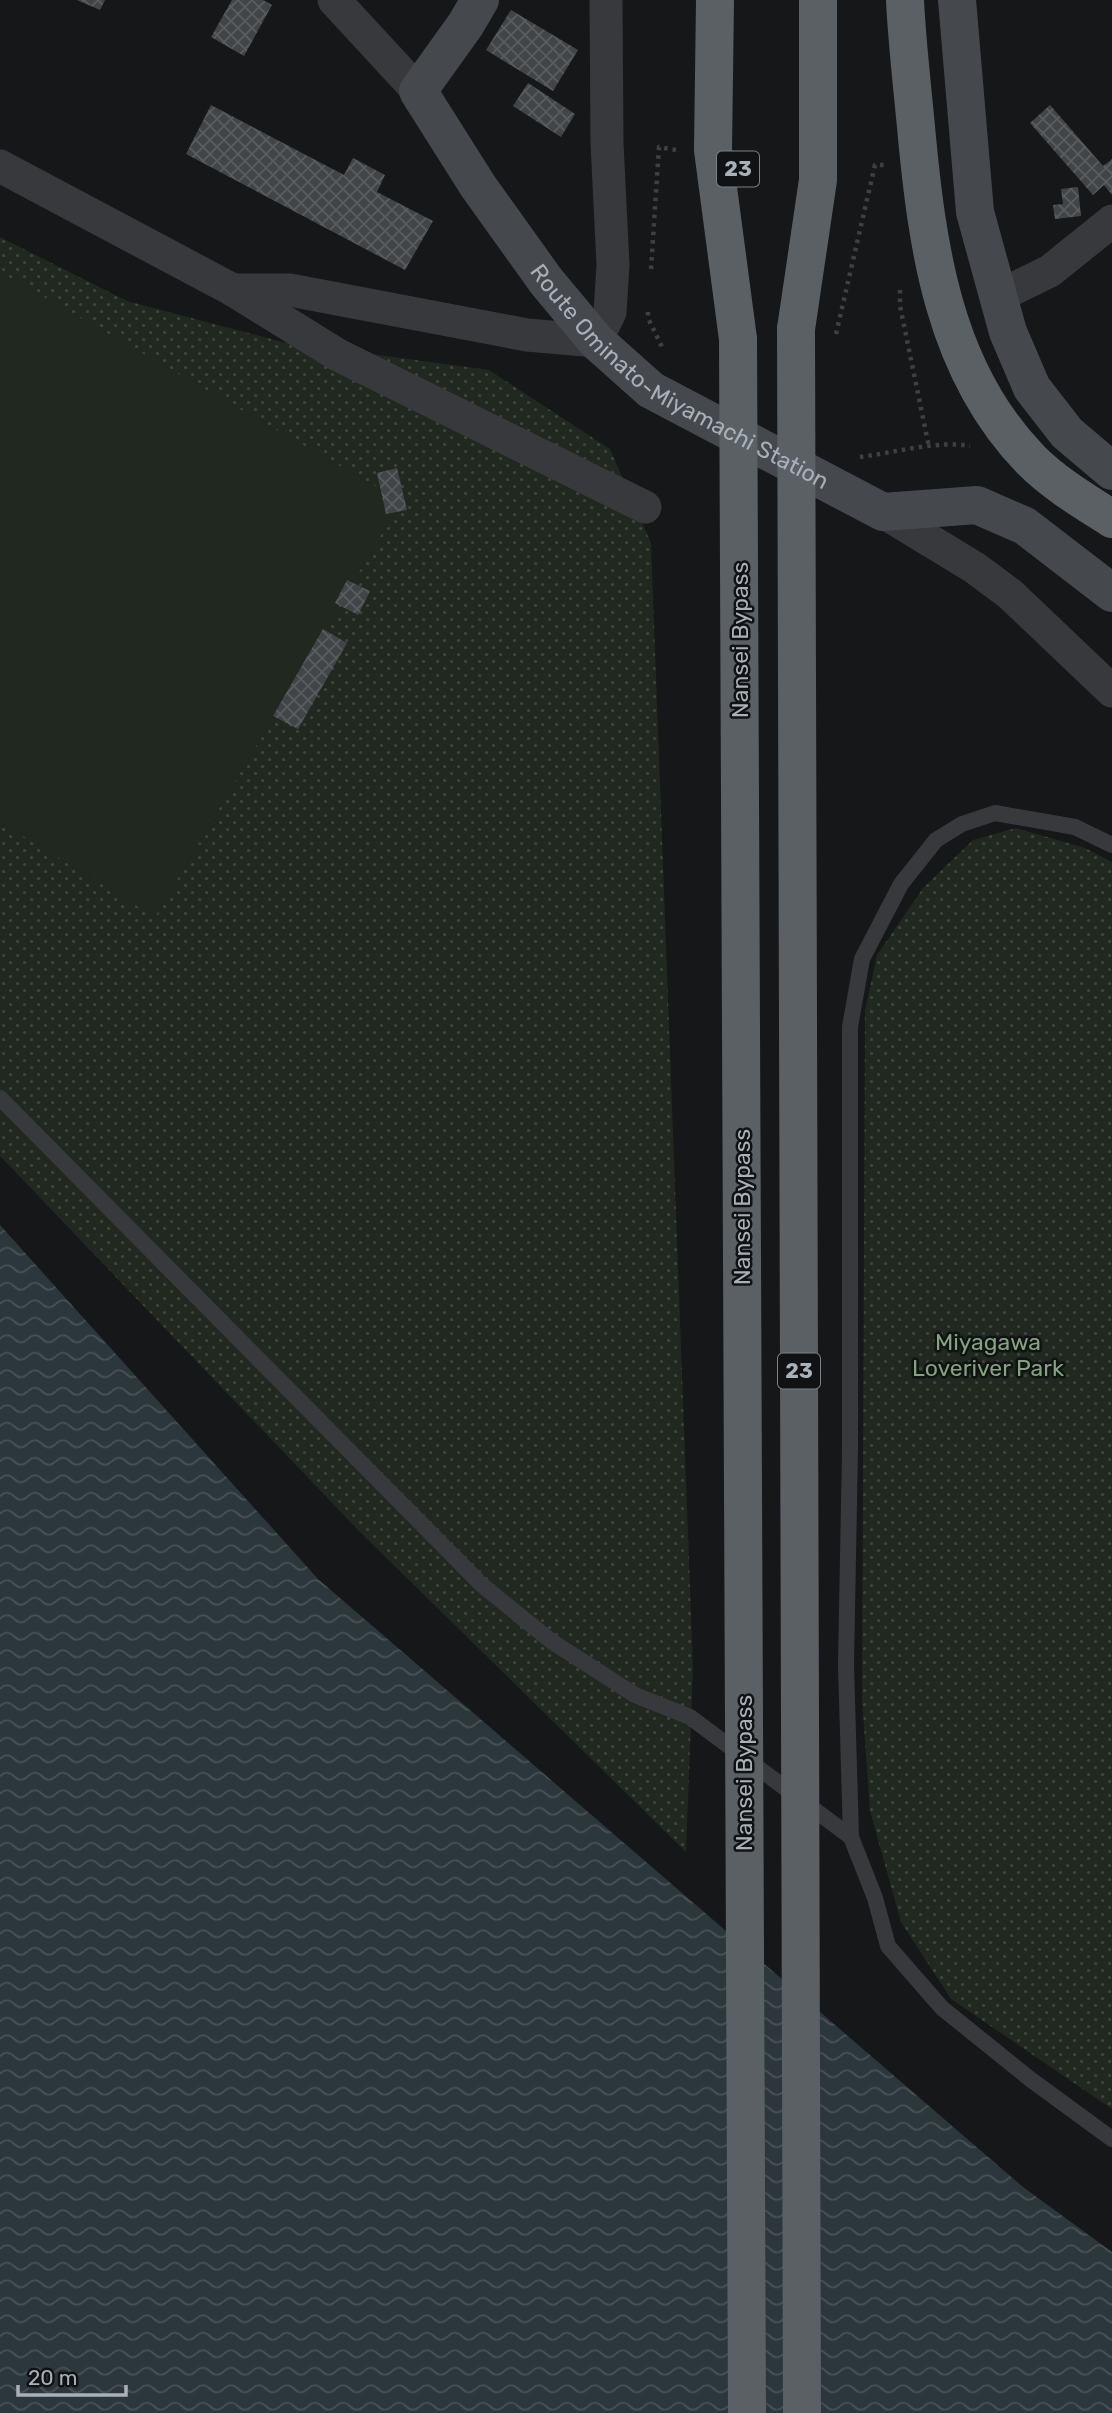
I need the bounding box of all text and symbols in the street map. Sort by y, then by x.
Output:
road number: 23 [717,152,759,186]
street label: Route Ominato-Miyamachi Station [524,259,834,495]
street label: Nansei Bypass [726,562,754,718]
street label: Nansei Bypass [728,1129,756,1285]
park label: Miyagawa Loveriver Park [912,1328,1064,1382]
road number: 23 [778,1354,820,1388]
street label: Nansei Bypass [730,1695,758,1851]
scale bar [18,2354,126,2398]
text: 20 m [28,2365,77,2390]

